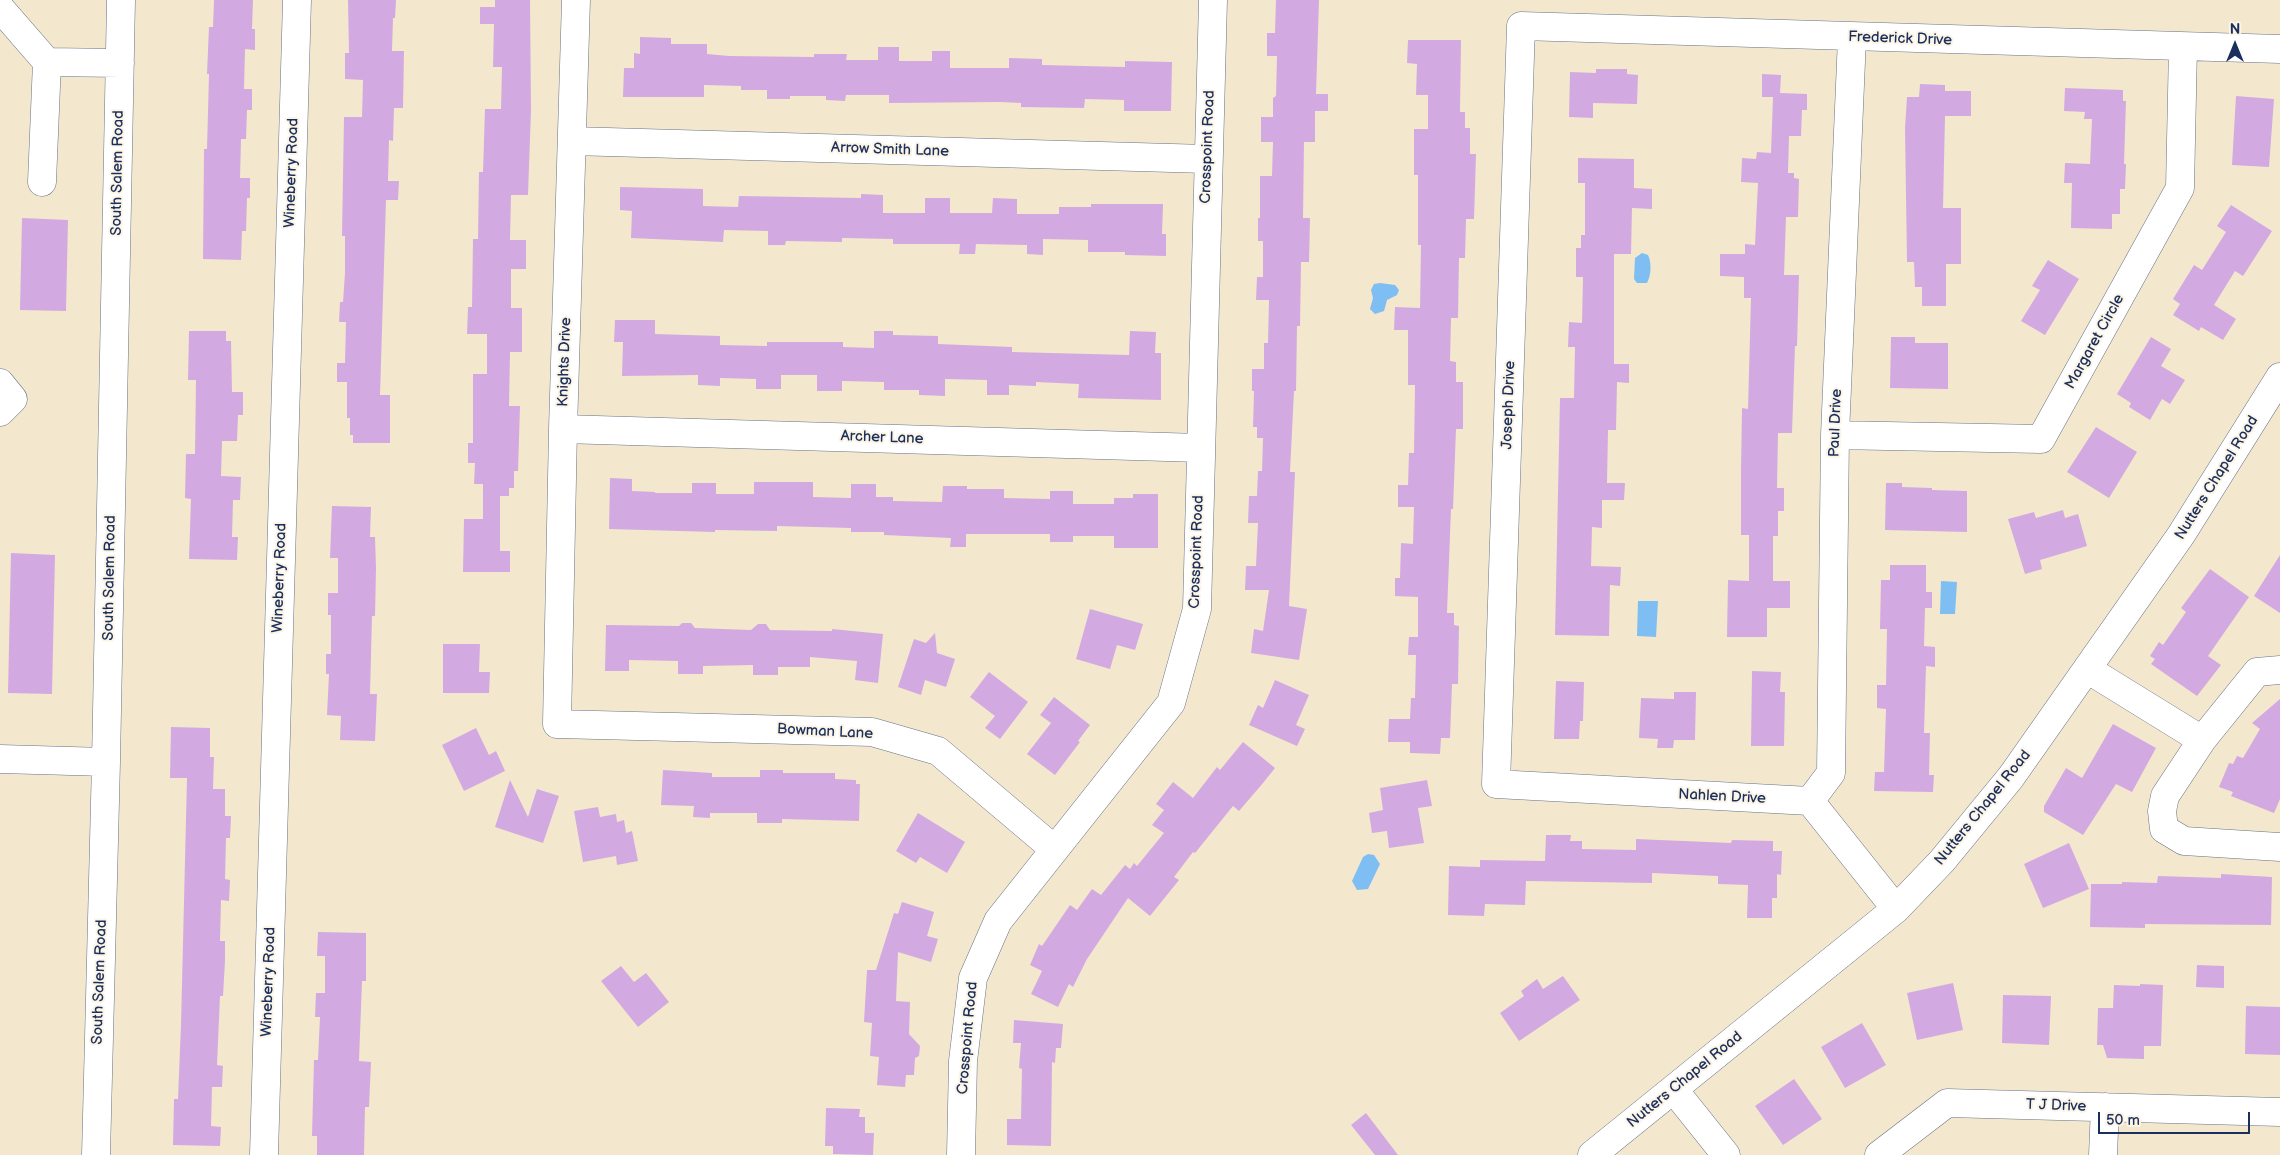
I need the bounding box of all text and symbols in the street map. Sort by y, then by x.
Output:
north arrow [2210,20,2260,70]
text: N [2230,21,2240,38]
street label: Frederick Drive [1848,28,1952,50]
street label: Crosspoint Road [1197,90,1219,204]
street label: South Salem Road [108,110,128,236]
street label: Wineberry Road [281,118,303,228]
street label: Arrow Smith Lane [831,139,949,161]
street label: Margaret Circle [2061,291,2129,393]
street label: Knights Drive [554,317,576,407]
street label: Joseph Drive [1498,360,1520,450]
street label: Paul Drive [1826,389,1846,457]
street label: Nutters Chapel Road [2172,413,2262,543]
street label: Archer Lane [840,428,924,448]
street label: Crosspoint Road [1186,495,1208,609]
street label: South Salem Road [100,515,120,641]
street label: Wineberry Road [269,523,291,633]
street label: Bowman Lane [776,720,874,744]
street label: Nutters Chapel Road [1931,747,2035,869]
street label: Nahlen Drive [1678,786,1766,808]
street label: South Salem Road [89,919,111,1045]
street label: Wineberry Road [258,927,280,1037]
street label: Crosspoint Road [954,981,982,1095]
street label: Nutters Chapel Road [1624,1028,1746,1132]
street label: T J Drive [2025,1096,2087,1116]
scale bar [2100,1102,2252,1134]
text: 50 m [2106,1111,2140,1130]

